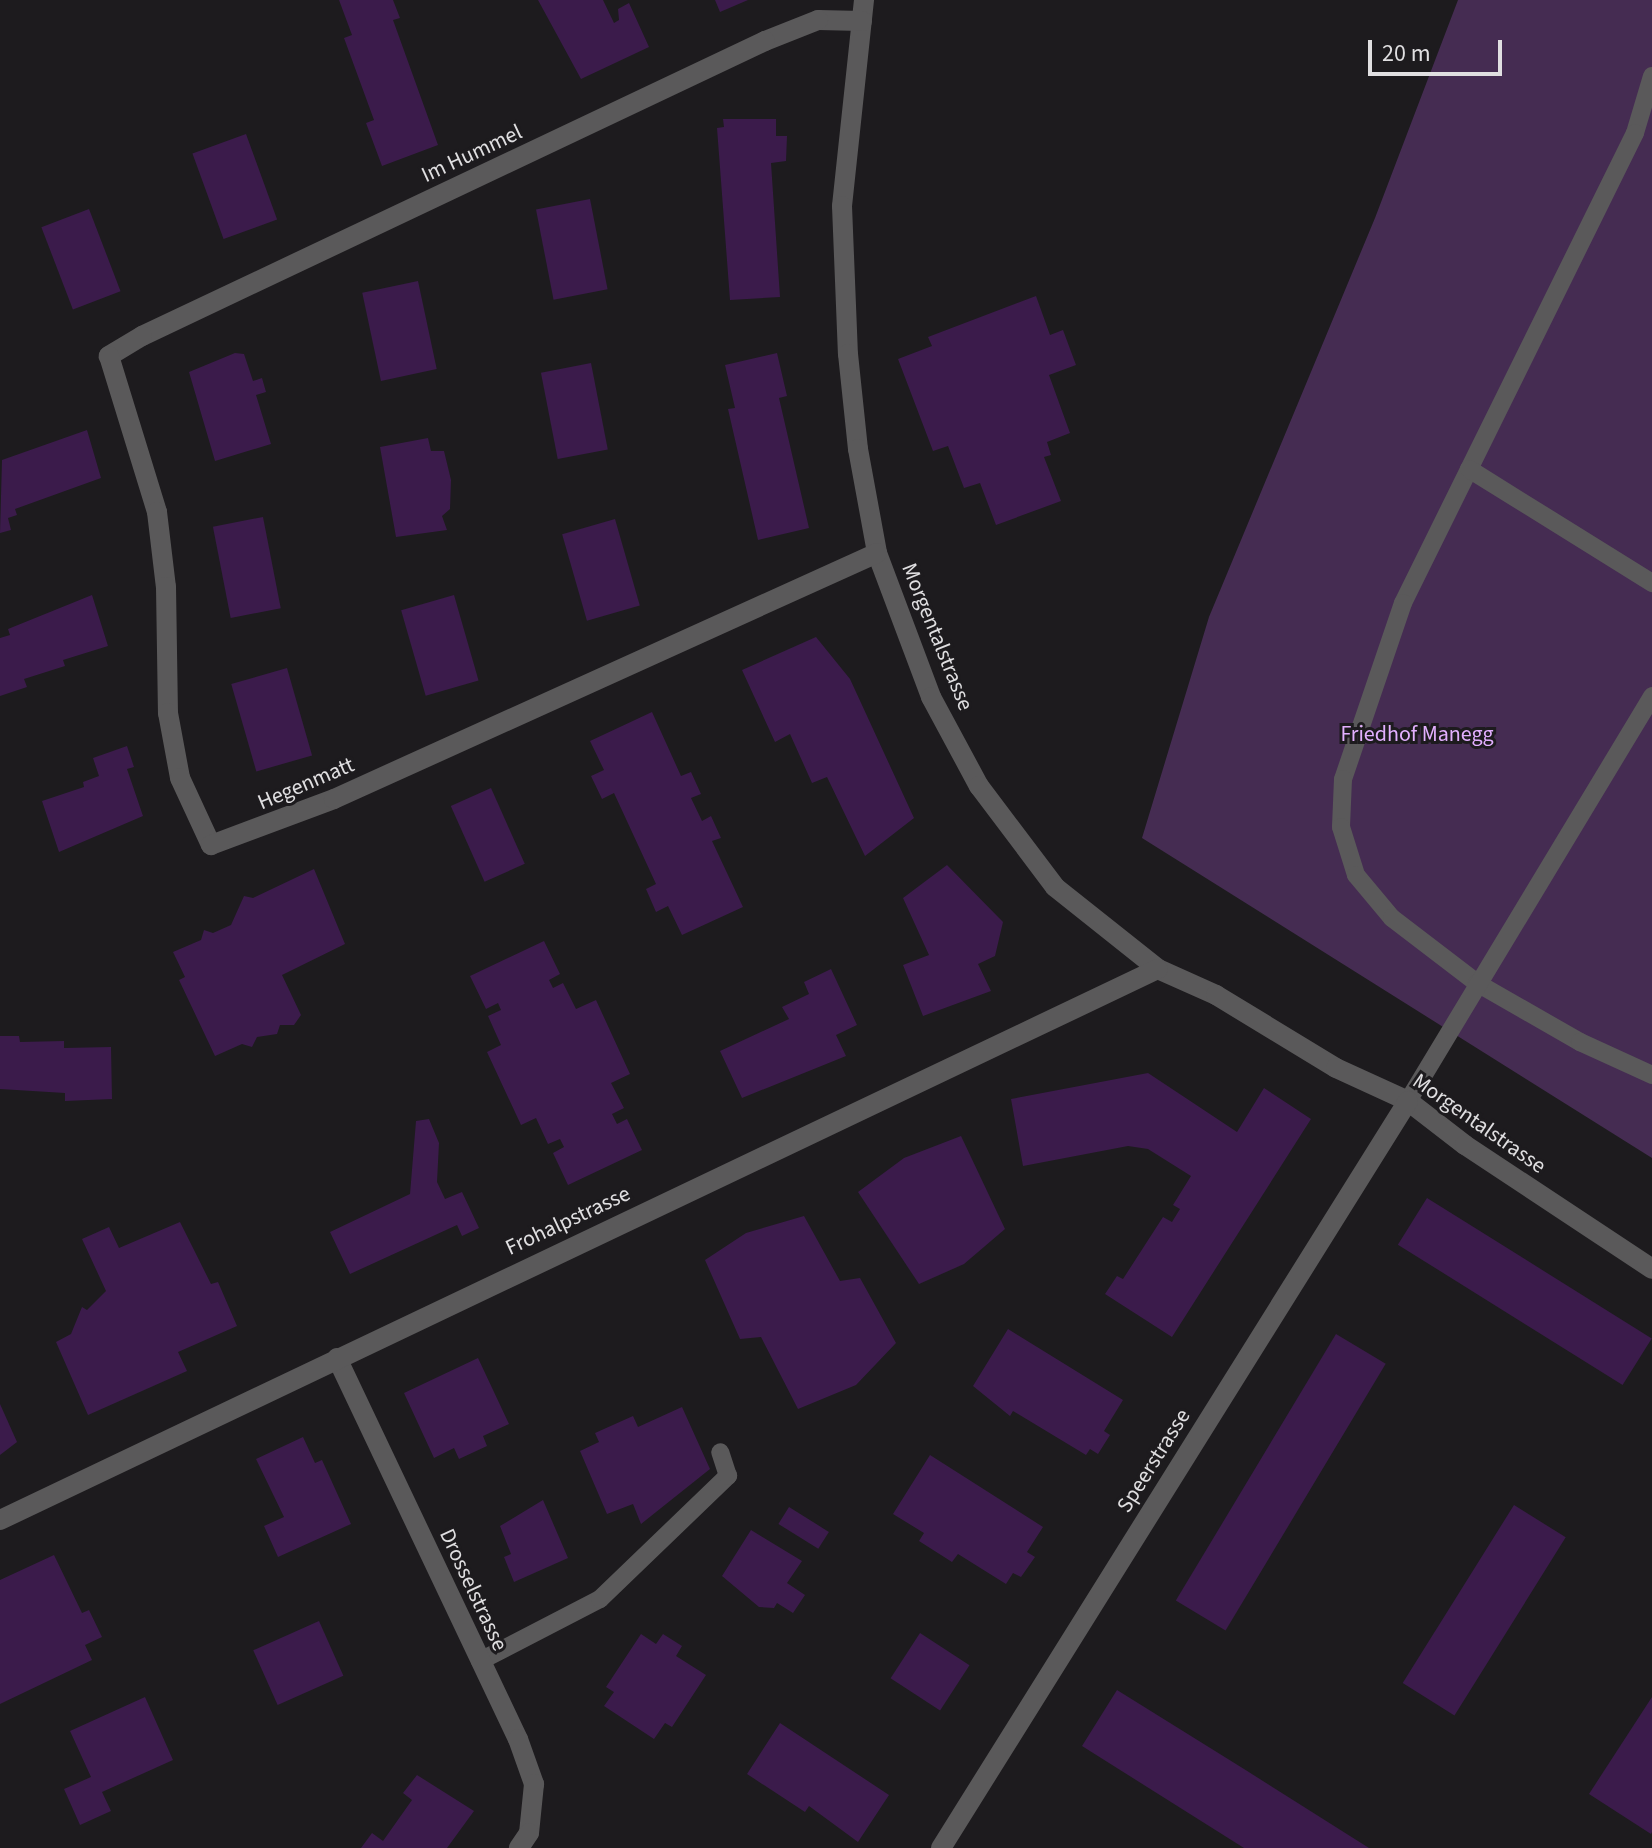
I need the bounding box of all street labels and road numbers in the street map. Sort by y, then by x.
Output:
street label: Im Hummel [418,119,526,189]
street label: Morgentalstrasse [895,560,979,714]
street label: Hegenmatt [254,752,358,816]
street label: Morgentalstrasse [1407,1068,1551,1180]
street label: Frohalpstrasse [502,1181,634,1261]
street label: Speerstrasse [1112,1404,1196,1518]
street label: Drosselstrasse [433,1525,513,1655]

